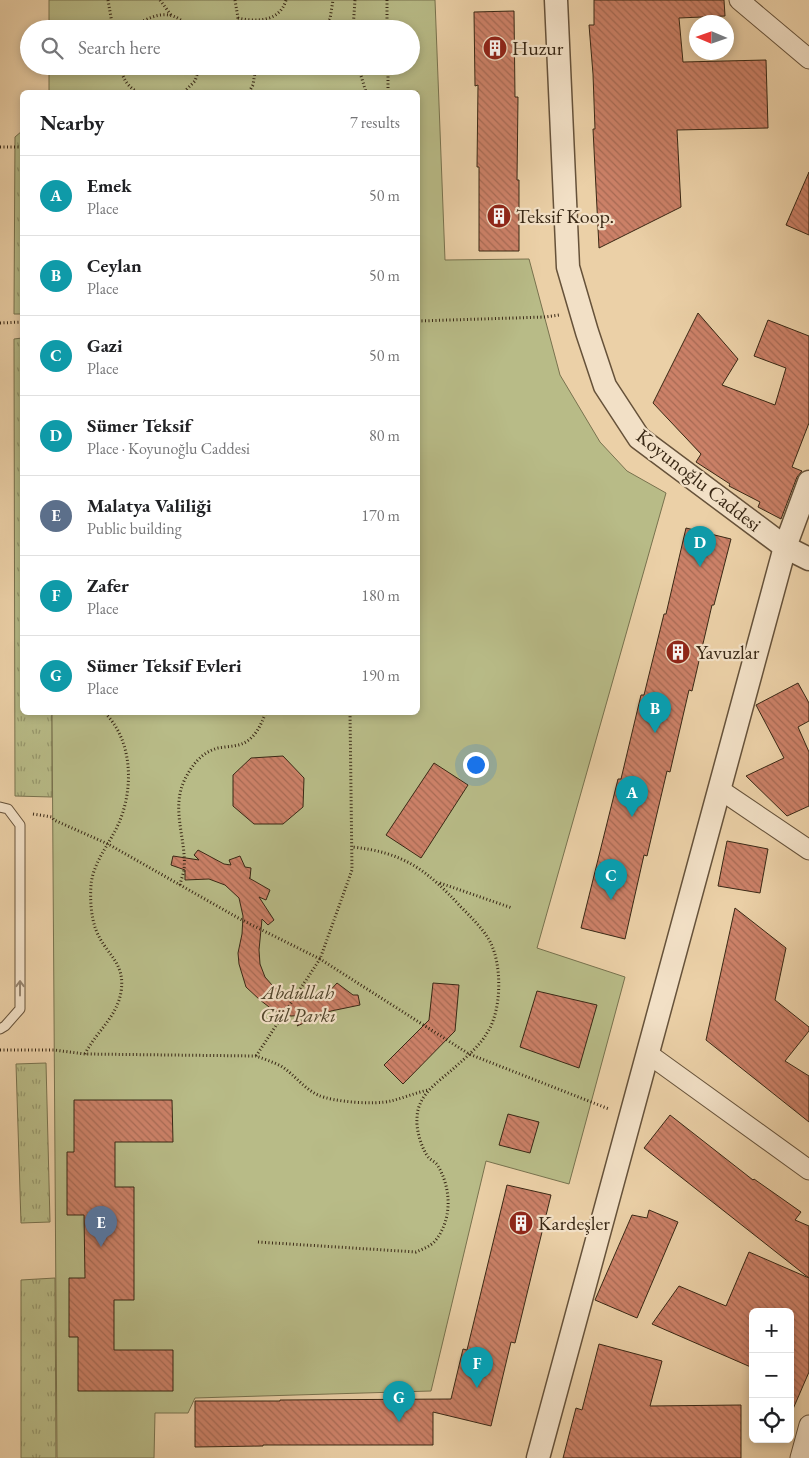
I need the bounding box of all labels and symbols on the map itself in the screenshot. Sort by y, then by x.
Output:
north arrow [689,15,734,60]
building icon: Huzur [482,35,508,61]
place label: Huzur [512,35,564,61]
building icon: Teksif Koop. [486,203,512,229]
place label: Teksif Koop. [516,203,614,229]
street label: Koyunoğlu Caddesi [631,423,767,537]
pin: D [684,526,716,567]
building icon: Yavuzlar [665,639,691,665]
place label: Yavuzlar [696,639,760,665]
pin: B [639,692,671,733]
your location [463,752,489,778]
pin: A [616,776,648,817]
pin: C [595,859,627,900]
park label: Abdullah Gül Parkı [260,979,336,1028]
one-way arrow [15,981,25,997]
pin: E [85,1206,117,1247]
building icon: Kardeşler [508,1210,534,1236]
place label: Kardeşler [538,1210,610,1236]
pin: F [461,1347,493,1388]
pin: G [383,1381,415,1422]

